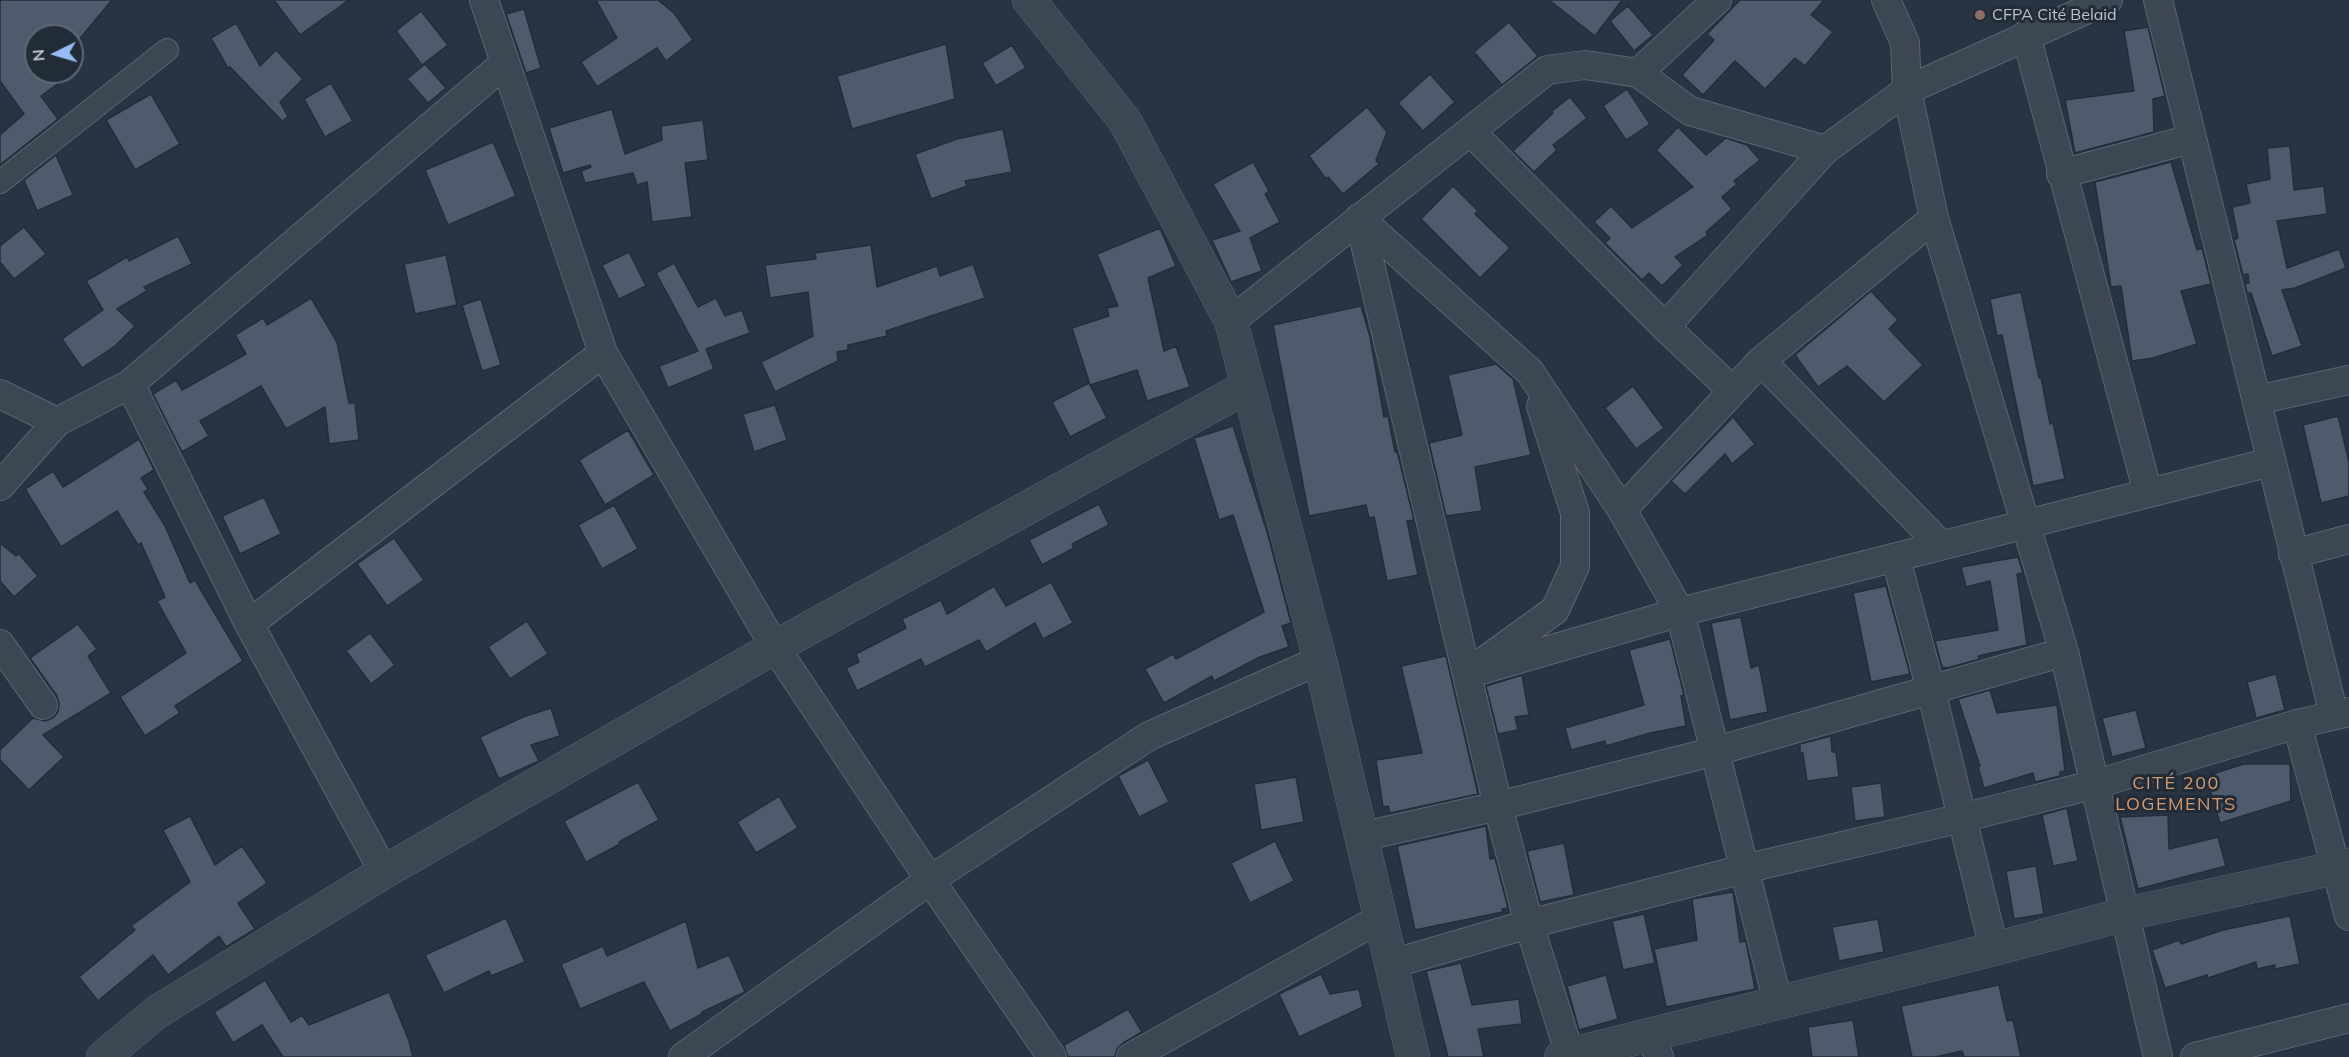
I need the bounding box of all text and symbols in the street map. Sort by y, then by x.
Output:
place label: CFPA Cité Belaid [1992,5,2117,25]
marker: CFPA Cité Belaid [1973,8,1987,22]
north arrow [24,24,84,84]
text: N [28,48,49,62]
district label: CITÉ 200 LOGEMENTS [2115,773,2237,816]

